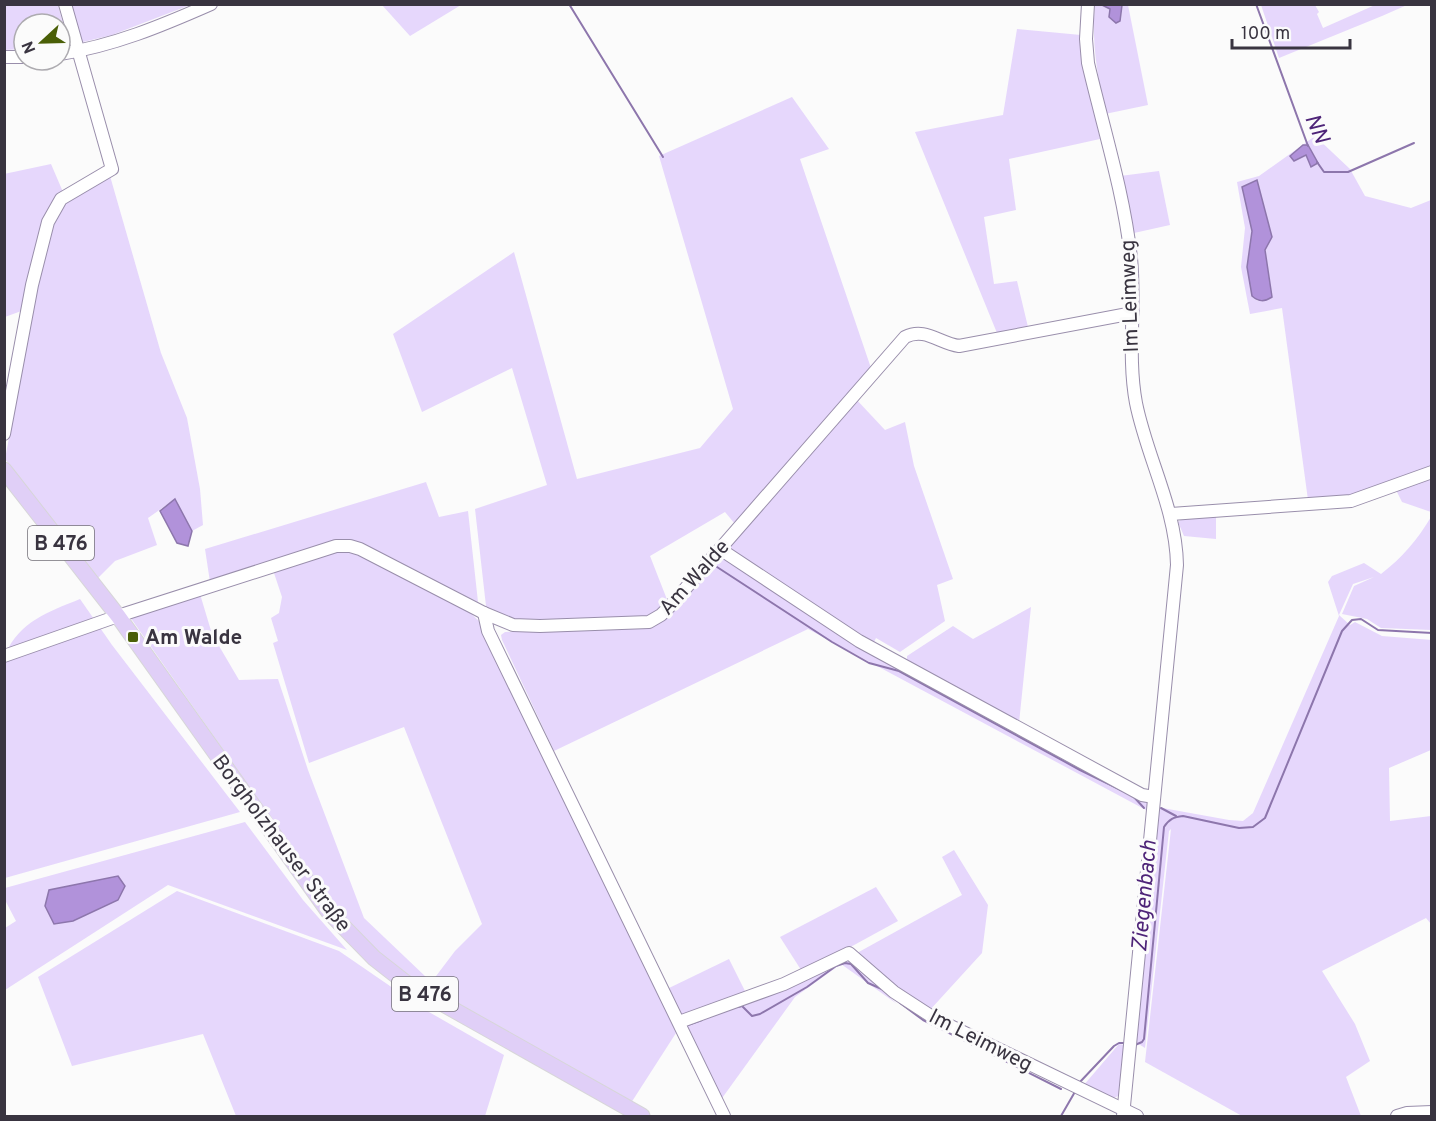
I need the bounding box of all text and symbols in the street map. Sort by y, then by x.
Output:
north arrow [12,12,72,72]
scale bar [1232,12,1350,50]
text: 100 m [1241,23,1290,46]
text: N [19,38,41,56]
water label: NN [1297,110,1335,149]
street label: Im Leimweg [1115,239,1146,353]
road number: B 476 [28,526,94,560]
street label: Am Walde [654,534,736,622]
place label: Am Walde [145,625,242,652]
marker: Am Walde [126,630,140,644]
street label: Borgholzhauser Straße [205,750,356,938]
water label: Ziegenbach [1127,839,1164,953]
road number: B 476 [392,977,458,1011]
street label: Im Leimweg [924,1004,1037,1079]

